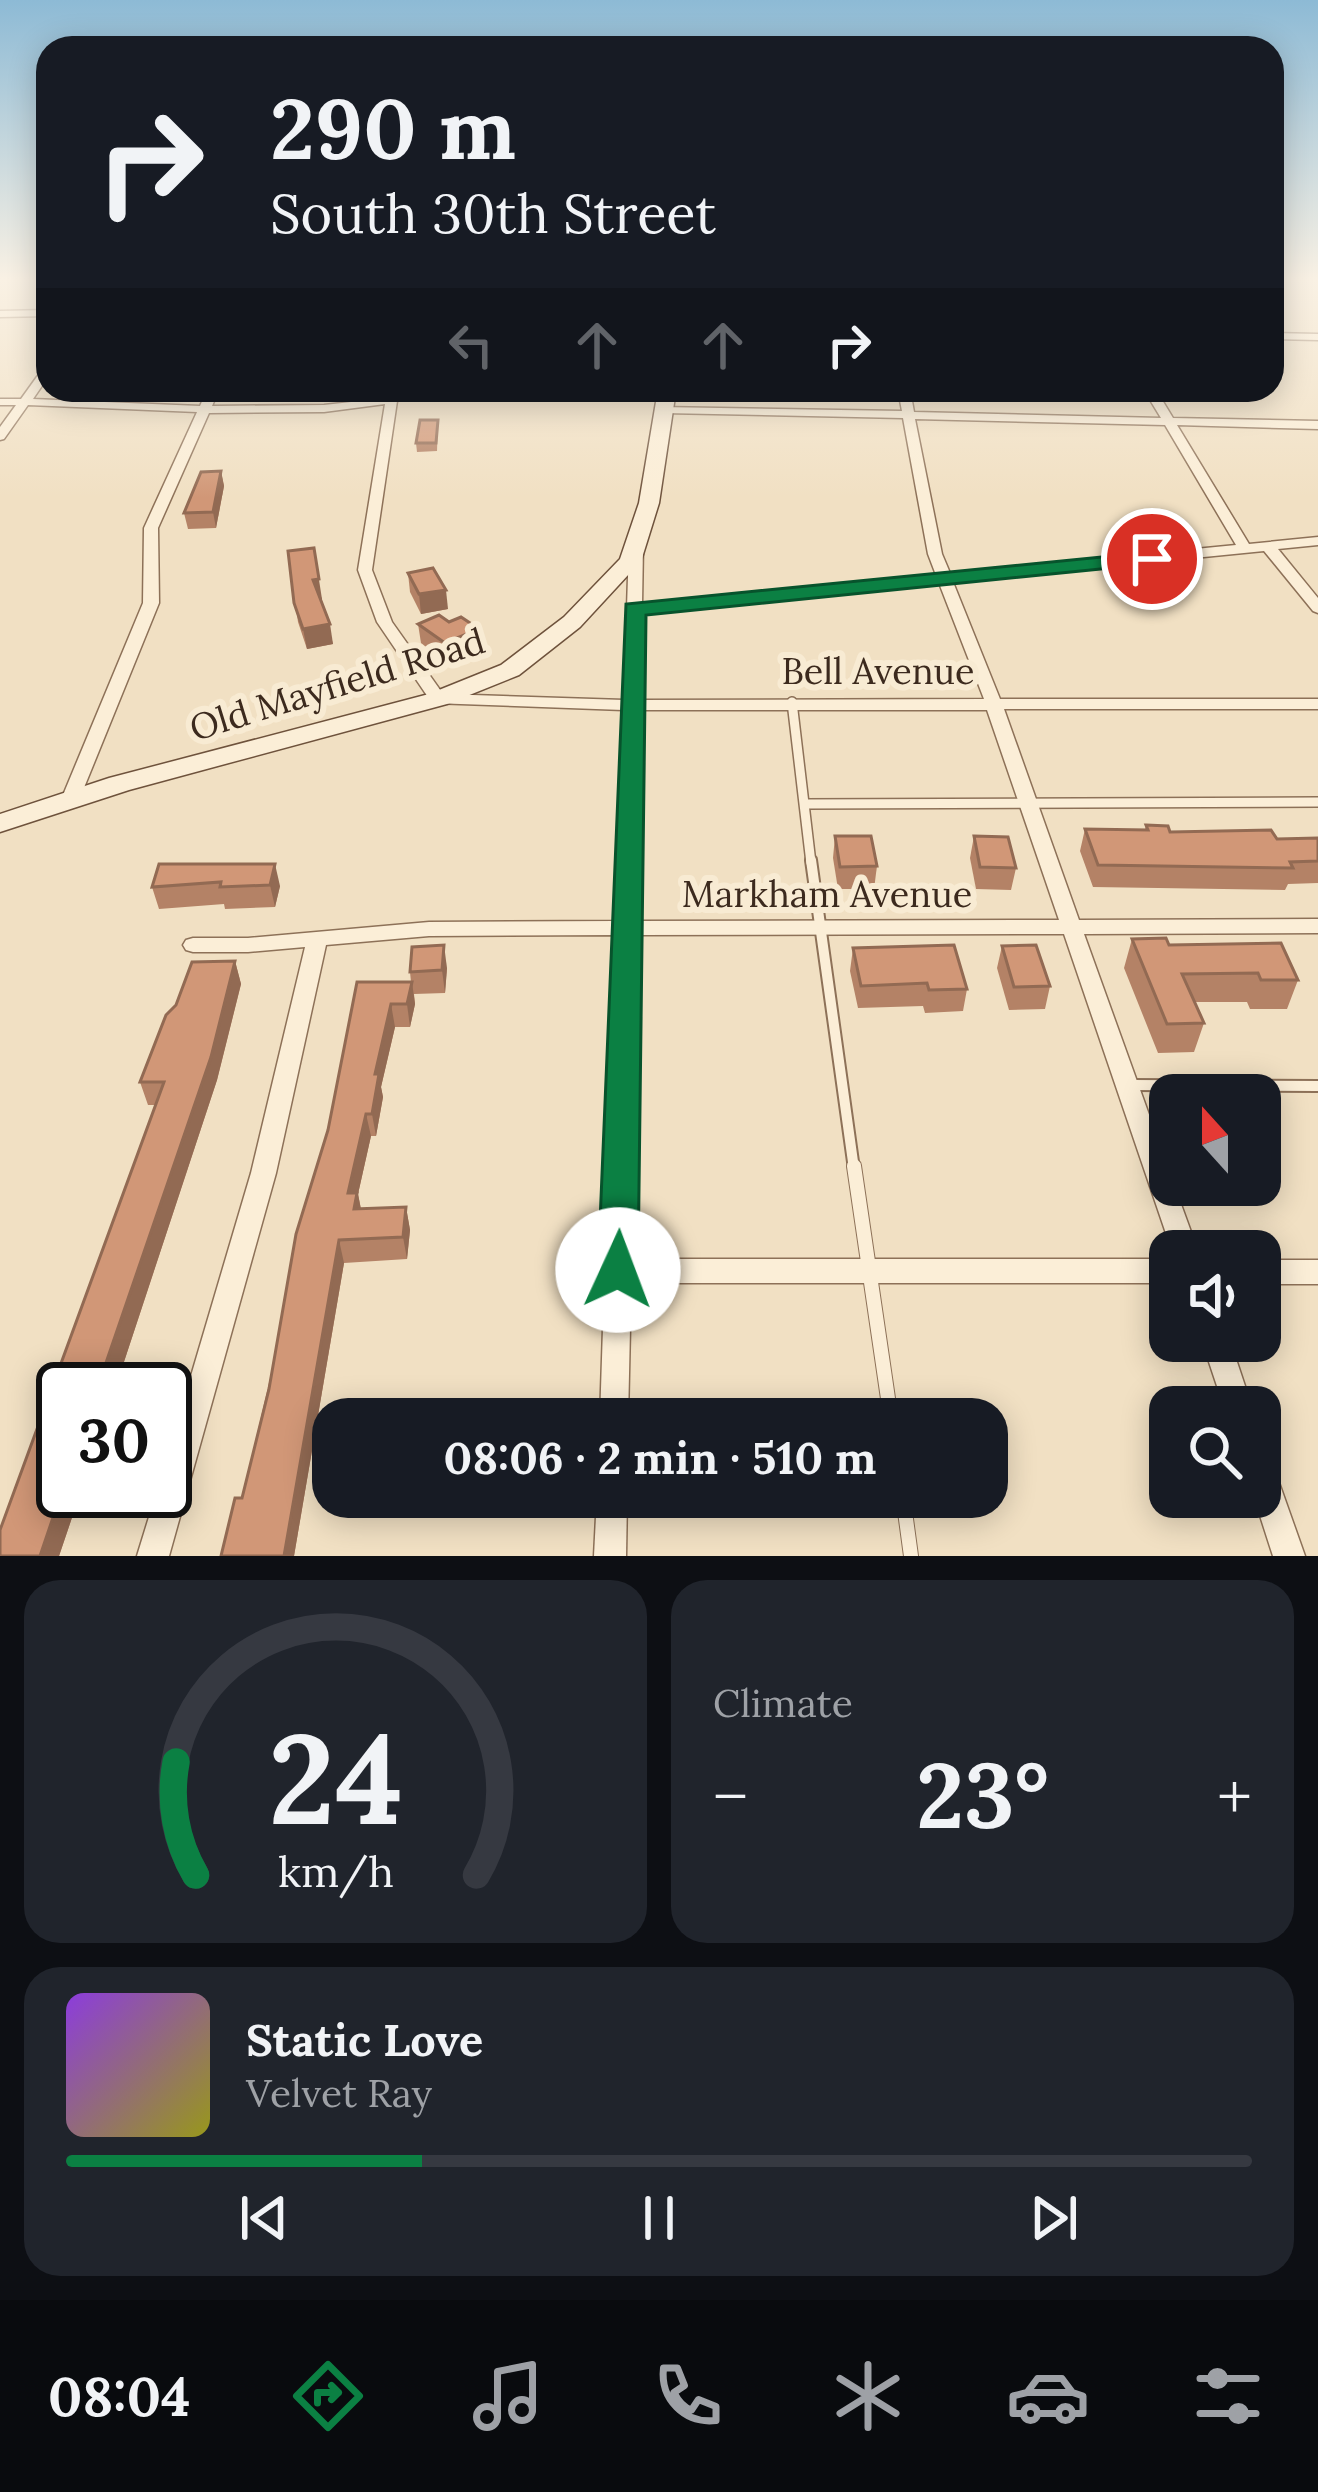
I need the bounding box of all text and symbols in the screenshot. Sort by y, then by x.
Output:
text: 290 m [270,74,516,182]
icon: right [72,84,228,240]
text: South 30th Street [270,179,716,248]
icon: left [438,312,504,378]
icon: ahead [564,312,630,378]
icon: ahead [690,312,756,378]
icon: right [816,312,882,378]
pin [1101,508,1203,610]
icon: arrive [1119,526,1185,592]
street label: Old Mayfield Road [184,617,490,751]
street label: Bell Avenue [781,648,975,694]
street label: Markham Avenue [682,871,972,917]
north arrow [1149,1074,1281,1206]
map controls [1149,1074,1281,1518]
position arrow [555,1207,681,1333]
button: sound [1149,1230,1281,1362]
speed limit sign: 30 [36,1362,192,1518]
button: search [1149,1386,1281,1518]
text: 08:06 · 2 min · 510 m [444,1429,876,1486]
text: Climate [713,1678,853,1728]
text: 24 [268,1698,403,1858]
text: 23° [916,1737,1049,1853]
text: − [713,1754,748,1838]
text: + [1217,1754,1252,1838]
text: km/h [278,1843,393,1898]
text: Static Love [246,2011,483,2068]
text: Velvet Ray [246,2068,432,2118]
icon: previous [231,2185,297,2251]
icon: pause [626,2185,692,2251]
icon: next [1021,2185,1087,2251]
icon: directions [286,2354,370,2438]
icon: music [466,2354,550,2438]
icon: phone [646,2354,730,2438]
icon: climate [826,2354,910,2438]
icon: car [1006,2354,1090,2438]
icon: filters [1186,2354,1270,2438]
text: 08:04 [48,2362,191,2431]

